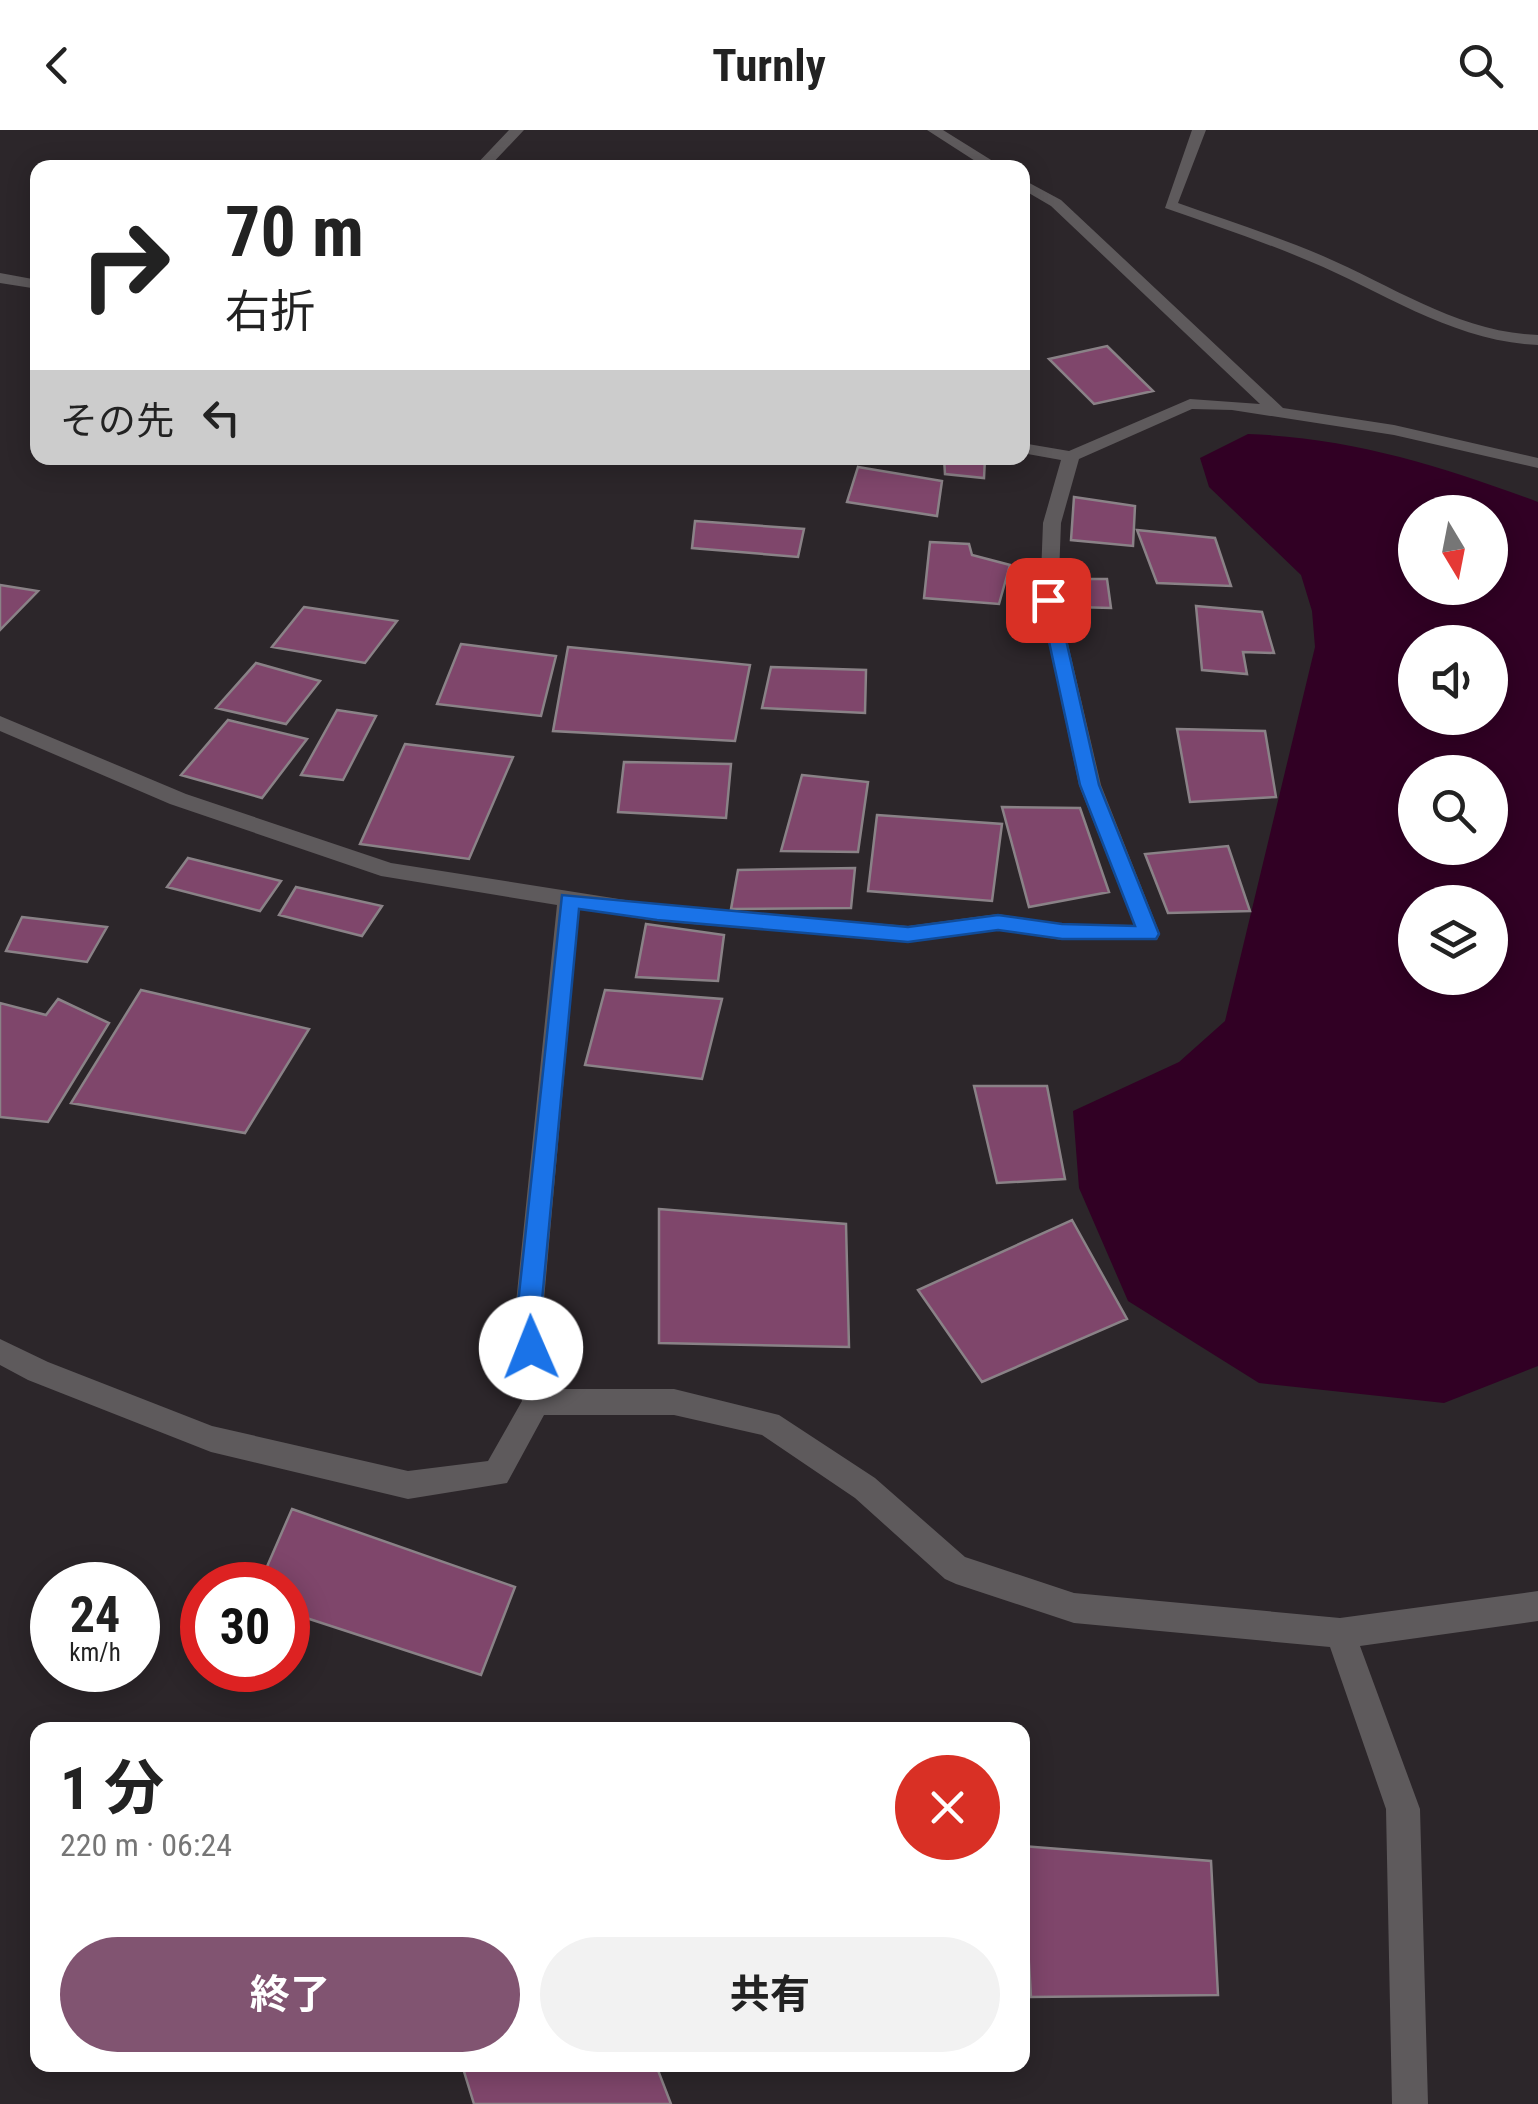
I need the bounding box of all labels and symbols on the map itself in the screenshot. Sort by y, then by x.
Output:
north arrow [1398,495,1508,605]
pin [1006,558,1091,643]
position arrow [479,1296,583,1400]
speed limit sign: 30 [180,1562,310,1692]

